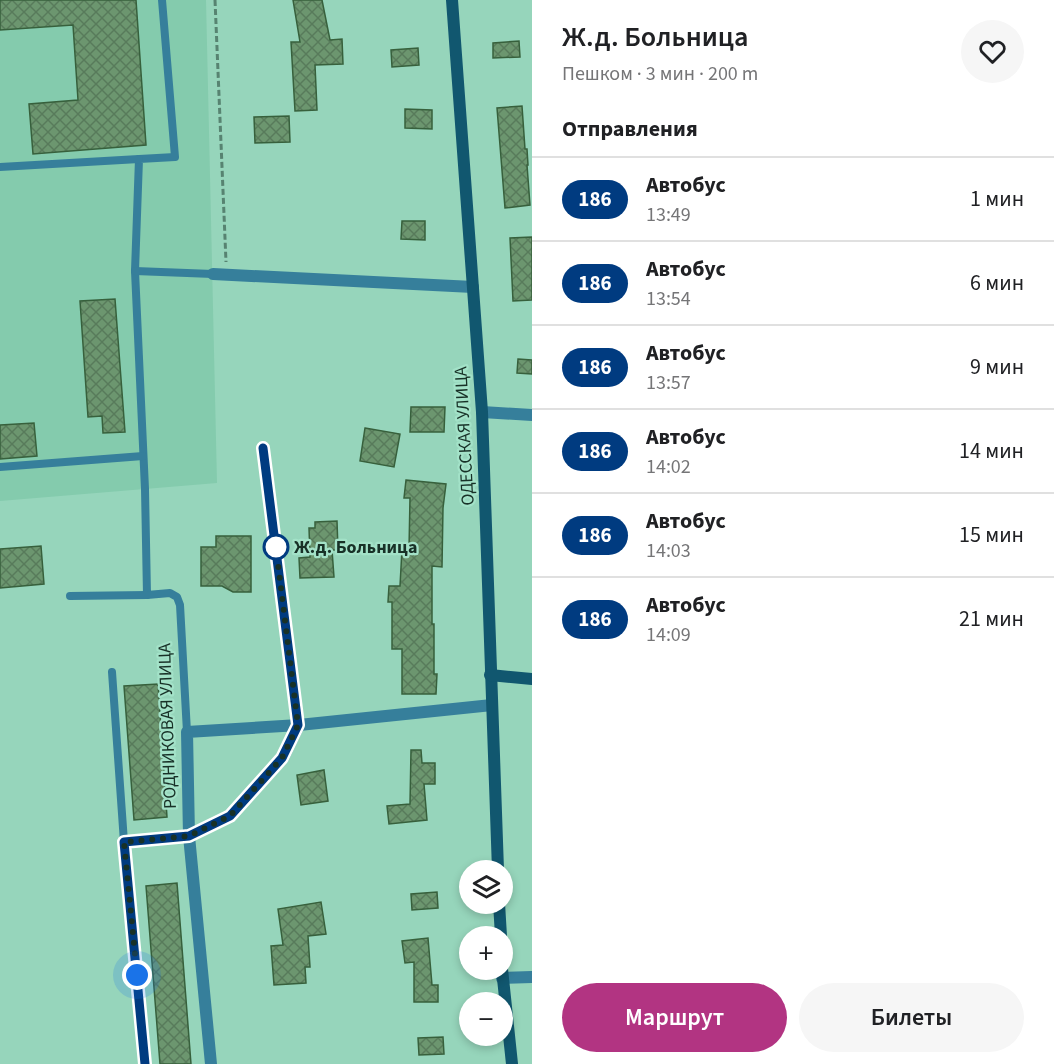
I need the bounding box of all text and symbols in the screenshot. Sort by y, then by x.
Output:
text: Ж.д. Больница [562,17,749,57]
button: heart [961,20,1024,83]
text: Пешком · 3 мин · 200 m [562,60,758,88]
text: Отправления [562,113,698,145]
text: Автобус [646,169,726,201]
text: 1 мин [970,183,1024,215]
text: 186 [578,184,612,214]
text: 13:49 [646,201,691,229]
text: Автобус [646,253,726,285]
text: 6 мин [970,267,1024,299]
text: 186 [578,268,612,298]
text: 13:54 [646,285,691,313]
text: Автобус [646,337,726,369]
text: 9 мин [970,351,1024,383]
text: 186 [578,352,612,382]
street label: ОДЕССКАЯ УЛИЦА [448,366,481,506]
text: 13:57 [646,369,691,397]
text: Автобус [646,421,726,453]
text: 14 мин [959,435,1024,467]
text: 186 [578,436,612,466]
text: 14:02 [646,453,691,481]
text: Автобус [646,505,726,537]
text: 15 мин [959,519,1024,551]
text: 186 [578,520,612,550]
marker: Ж.д. Больница [263,534,289,560]
place label: Ж.д. Больница [294,535,417,560]
text: 14:03 [646,537,691,565]
text: Автобус [646,589,726,621]
text: 21 мин [959,603,1024,635]
text: 186 [578,604,612,634]
text: 14:09 [646,621,691,649]
street label: РОДНИКОВАЯ УЛИЦА [152,642,183,809]
map controls [459,860,513,1046]
button: layers [459,860,513,914]
button: + [459,926,513,980]
your location [122,960,152,990]
button: Маршрут [562,983,787,1052]
button: Билеты [799,983,1024,1052]
button: − [459,992,513,1046]

